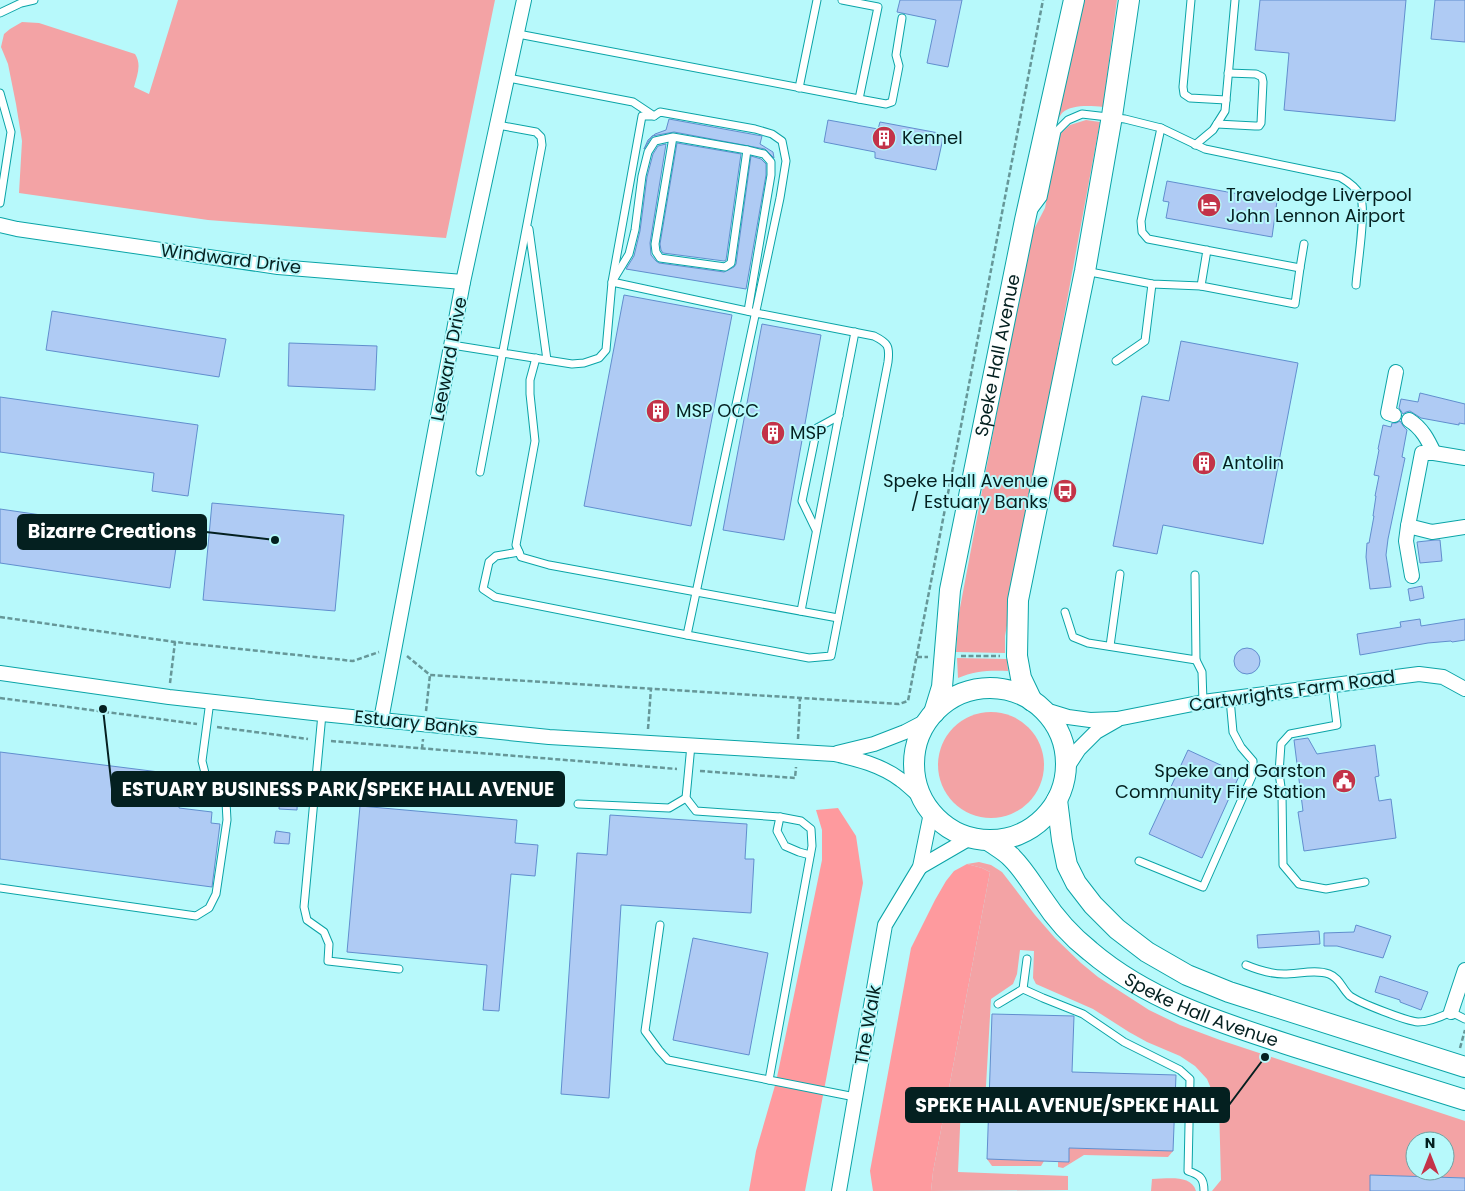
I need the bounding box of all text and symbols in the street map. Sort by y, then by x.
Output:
building icon: Kennel [871,125,897,151]
place label: Kennel [902,125,963,150]
place label: Travelodge Liverpool John Lennon Airport [1226,182,1412,228]
hotel icon: Travelodge Liverpool John Lennon Airport [1196,192,1222,218]
street label: Windward Drive [159,237,303,280]
street label: Speke Hall Avenue [968,272,1026,439]
street label: Leeward Drive [424,295,473,423]
building icon: MSP OCC [645,398,671,424]
place label: MSP OCC [676,398,759,423]
building icon: MSP [760,420,786,446]
place label: MSP [790,420,827,445]
building icon: Antolin [1191,450,1217,476]
place label: Antolin [1222,450,1284,475]
place label: Speke Hall Avenue / Estuary Banks [883,468,1048,514]
bus stop icon: Speke Hall Avenue / Estuary Banks [1052,478,1078,504]
callout: Bizarre Creations [18,515,206,549]
text: Bizarre Creations [28,518,196,545]
street label: Cartwrights Farm Road [1187,664,1397,717]
street label: Estuary Banks [353,704,479,741]
place label: Speke and Garston Community Fire Station [1115,758,1326,804]
public building icon: Speke and Garston Community Fire Station [1331,768,1357,794]
callout: ESTUARY BUSINESS PARK/SPEKE HALL AVENUE [112,772,564,806]
text: ESTUARY BUSINESS PARK/SPEKE HALL AVENUE [122,776,554,803]
street label: Speke Hall Avenue [1120,966,1282,1053]
street label: The Walk [848,982,887,1067]
callout: SPEKE HALL AVENUE/SPEKE HALL [906,1088,1229,1122]
text: SPEKE HALL AVENUE/SPEKE HALL [915,1092,1219,1119]
north arrow [1405,1131,1455,1181]
text: N [1425,1133,1435,1153]

